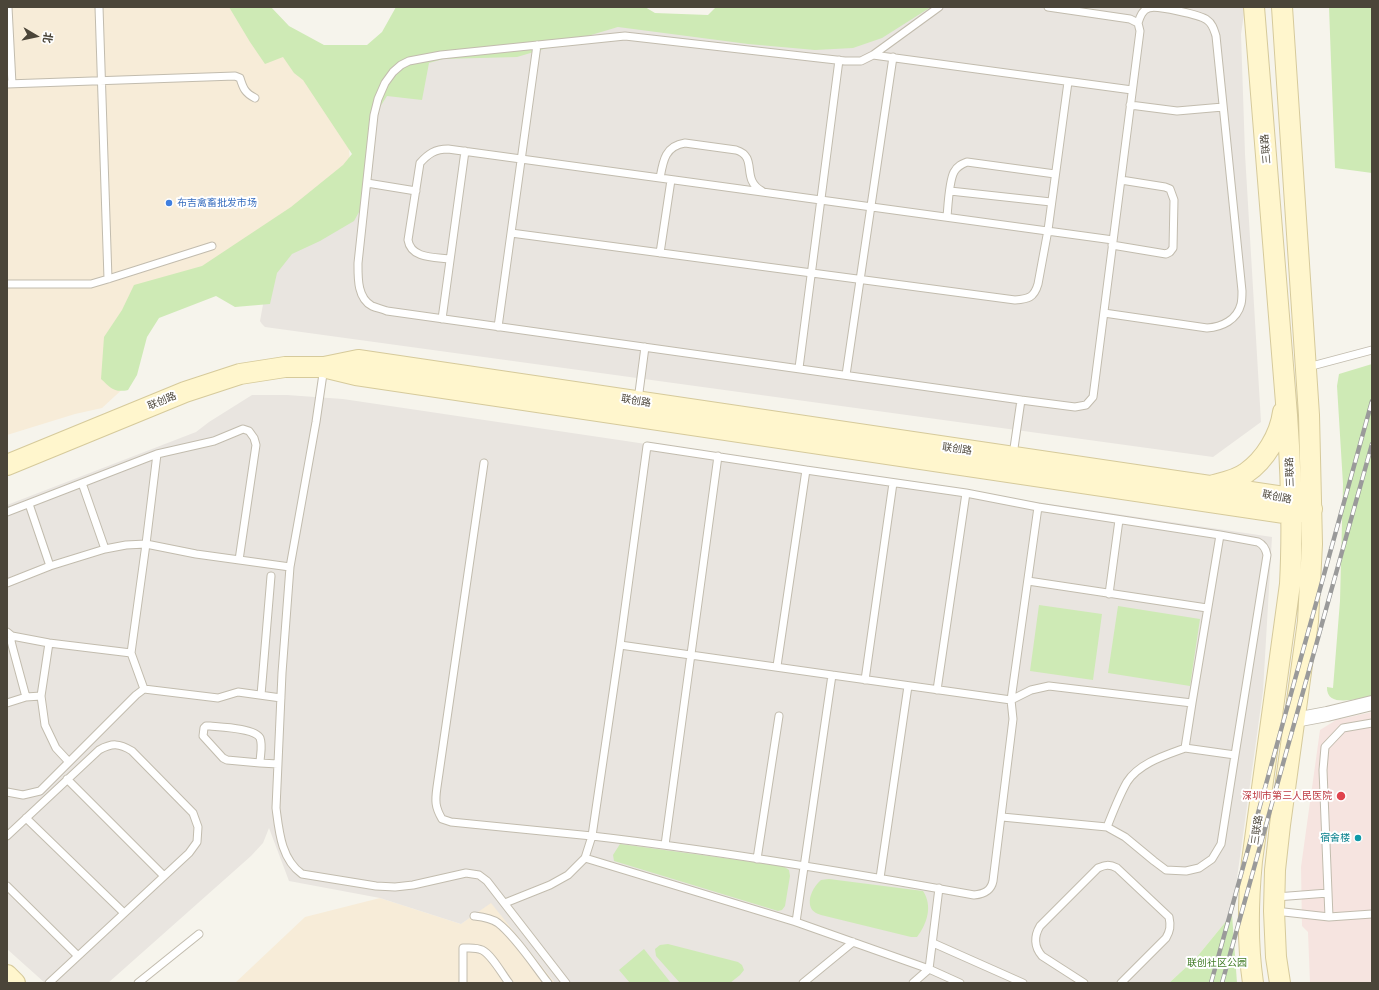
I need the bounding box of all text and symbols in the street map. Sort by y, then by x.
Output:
north arrow [16,16,56,56]
text: 北 [40,31,56,44]
street label: 三联路 [1259,134,1273,164]
place label: 布吉禽畜批发市场 [177,197,257,209]
marker: 布吉禽畜批发市场 [164,198,174,208]
street label: 联创路 [146,390,178,412]
street label: 联创路 [620,393,652,409]
street label: 联创路 [941,441,973,457]
street label: 三联路 [1283,457,1297,487]
street label: 联创路 [1261,488,1293,506]
place label: 深圳市第三人民医院 [1242,790,1332,802]
marker: 深圳市第三人民医院 [1335,790,1347,802]
street label: 三联路 [1249,814,1265,846]
place label: 宿舍楼 [1320,832,1350,844]
marker: 宿舍楼 [1353,833,1363,843]
park label: 联创社区公园 [1187,957,1247,969]

